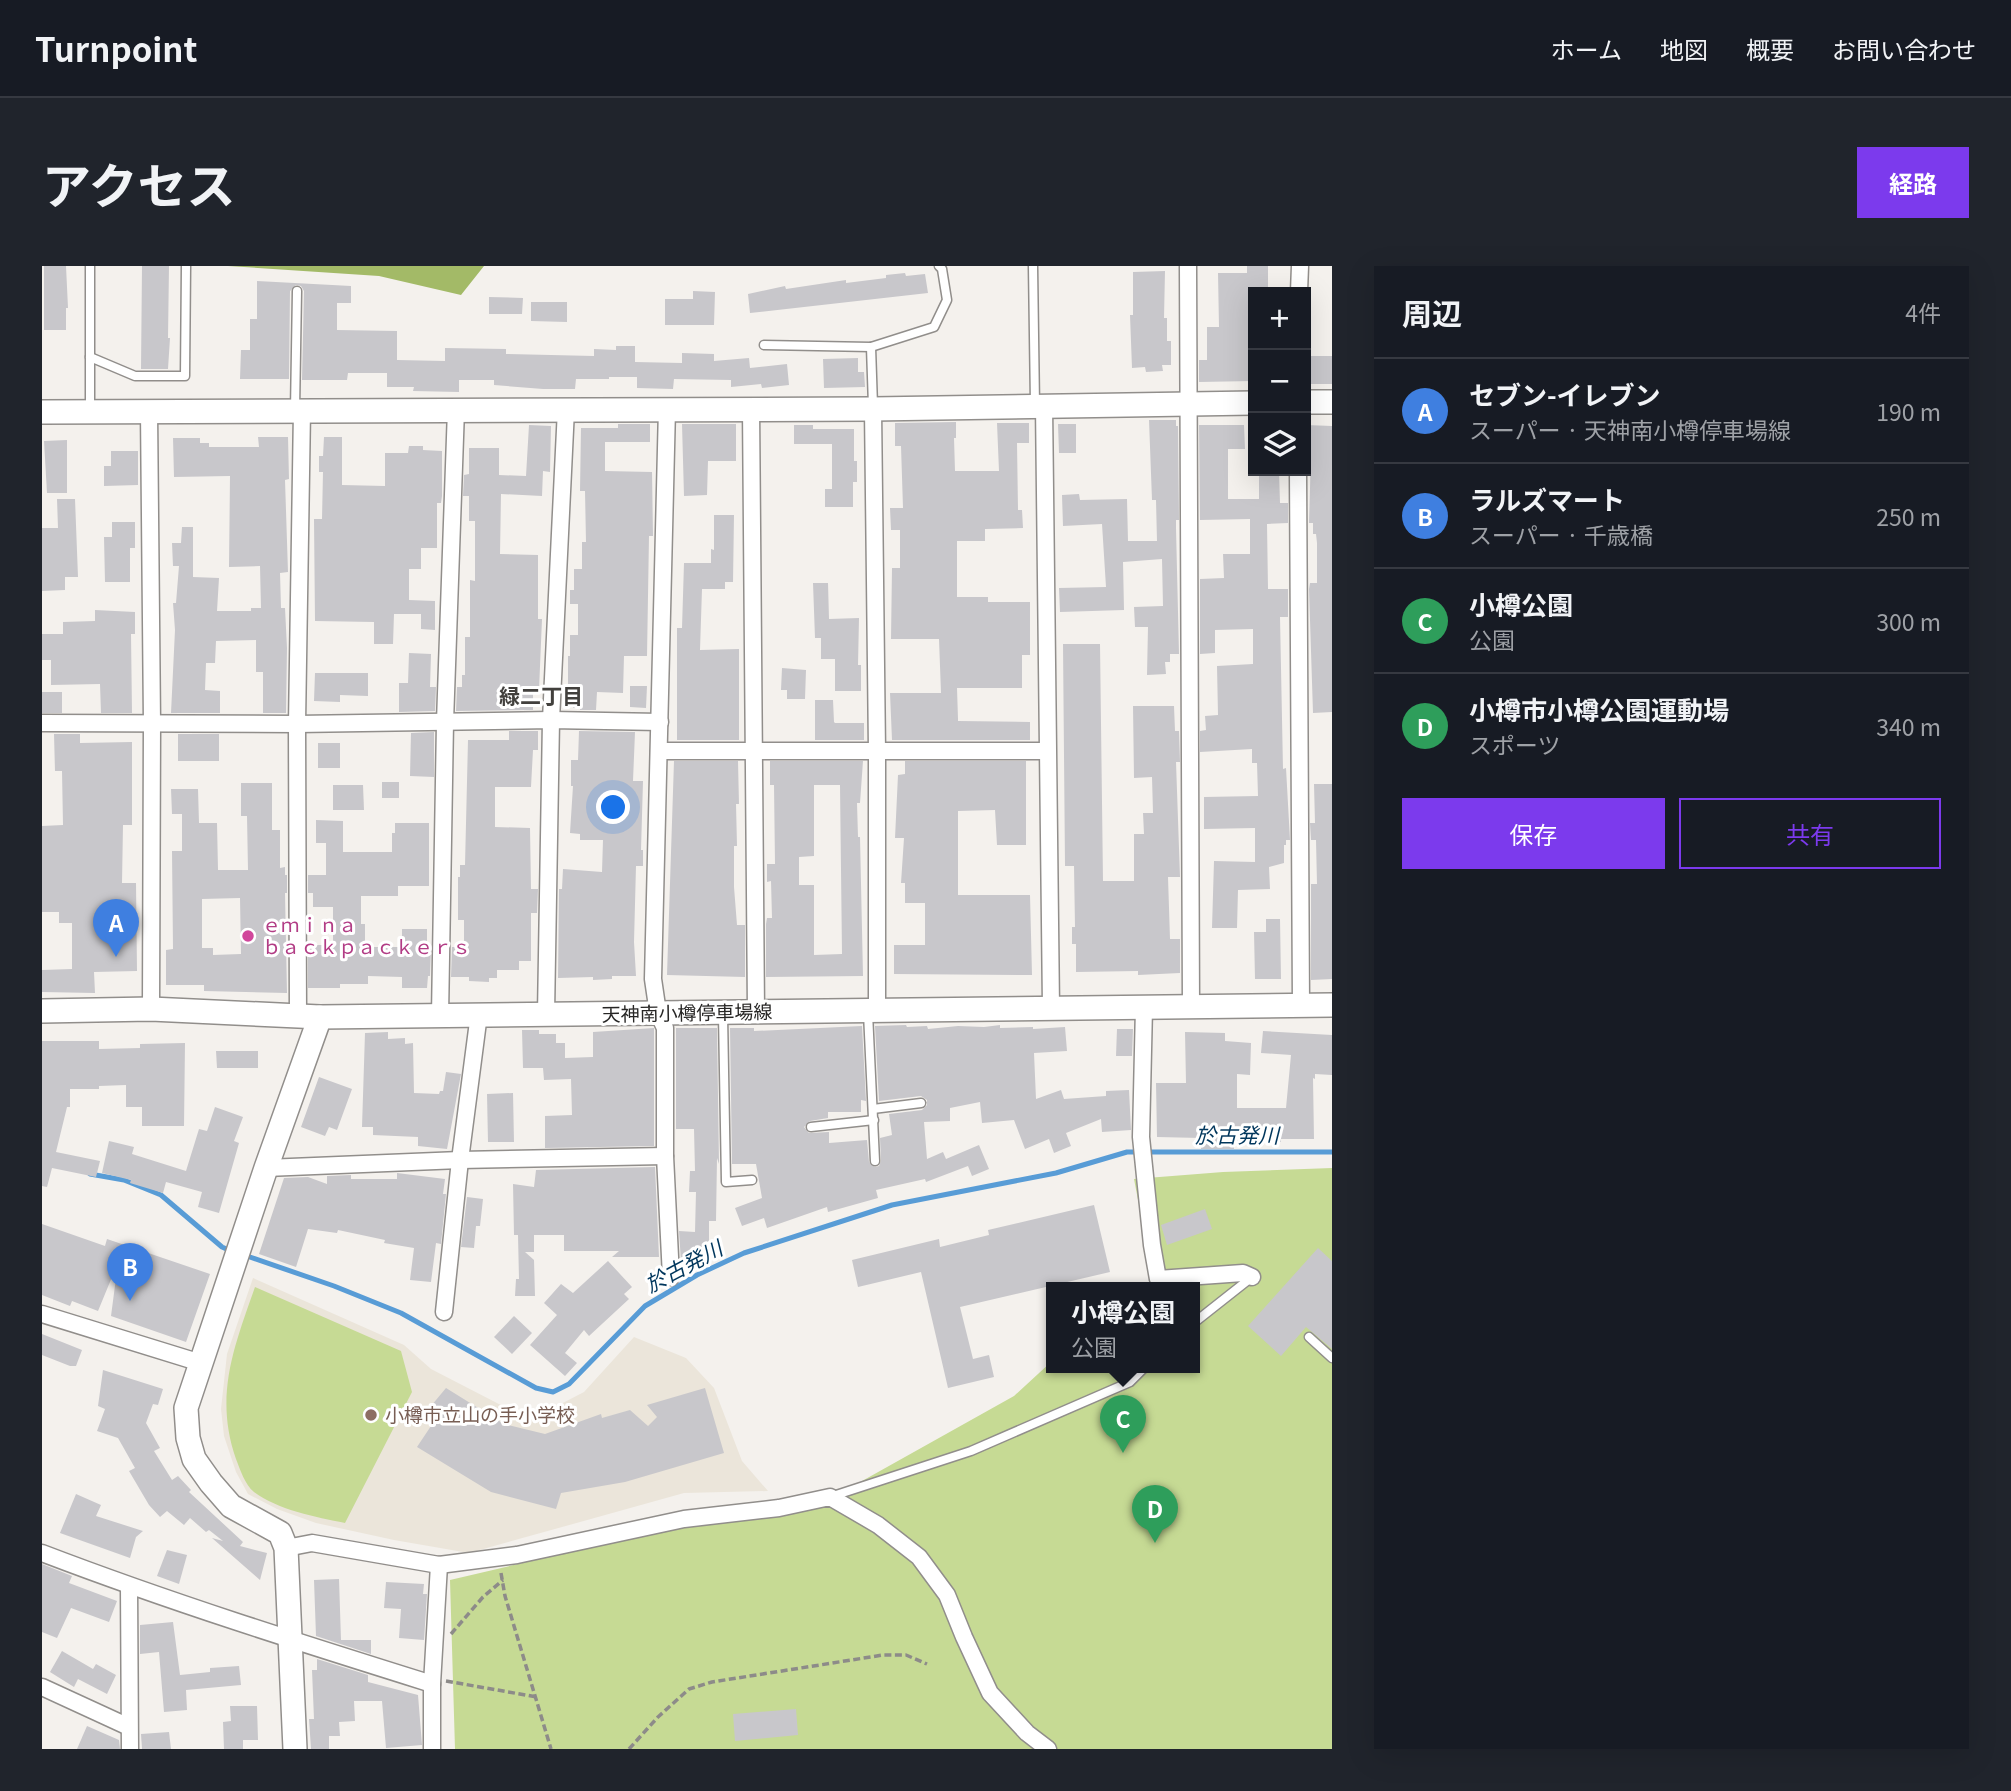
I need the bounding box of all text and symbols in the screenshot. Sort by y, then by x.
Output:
text: Turnpoint [35,24,197,72]
text: ホーム [1551,31,1622,66]
text: 地図 [1660,31,1708,66]
text: 概要 [1746,31,1794,66]
text: お問い合わせ [1832,31,1976,66]
text: アクセス [42,147,236,218]
button: 経路 [1857,147,1969,218]
map controls [1248,287,1311,476]
button: + [1248,287,1311,350]
text: 周辺 [1402,290,1462,334]
text: 4件 [1905,295,1941,329]
button: − [1248,350,1311,413]
text: セブン-イレブン [1469,375,1661,412]
text: A [1418,394,1432,428]
text: 190 m [1876,394,1941,428]
text: スーパー · 天神南小樽停車場線 [1469,412,1791,446]
button: layers [1248,413,1311,476]
text: ラルズマート [1469,480,1625,517]
text: B [1417,499,1433,533]
text: 250 m [1876,499,1941,533]
text: スーパー · 千歳橋 [1469,517,1653,551]
text: 小樽公園 [1469,585,1573,622]
text: C [1417,604,1433,638]
text: 300 m [1876,604,1941,638]
text: 公園 [1469,622,1515,656]
district label: 緑二丁目 [499,680,583,710]
text: 小樽市小樽公園運動場 [1469,690,1729,727]
text: D [1417,709,1433,743]
text: 340 m [1876,709,1941,743]
text: スポーツ [1469,727,1561,761]
your location [596,790,630,824]
button: 保存 [1402,798,1665,869]
button: 共有 [1679,798,1941,869]
pin: A [93,899,139,957]
place label: ｅｍｉｎａ ｂａｃｋｐａｃｋｅｒｓ [262,910,471,959]
marker: ｅｍｉｎａ ｂａｃｋｐａｃｋｅｒｓ [240,928,256,944]
street label: 天神南小樽停車場線 [601,997,773,1026]
water label: 於古発川 [1195,1119,1281,1149]
water label: 於古発川 [639,1231,729,1298]
pin: B [107,1243,153,1301]
popup [1046,1282,1200,1373]
text: 小樽公園 [1071,1292,1175,1329]
text: 公園 [1071,1329,1117,1363]
pin: C [1100,1395,1146,1453]
place label: 小樽市立山の手小学校 [385,1400,575,1427]
marker: 小樽市立山の手小学校 [363,1407,379,1423]
pin: D [1132,1485,1178,1543]

